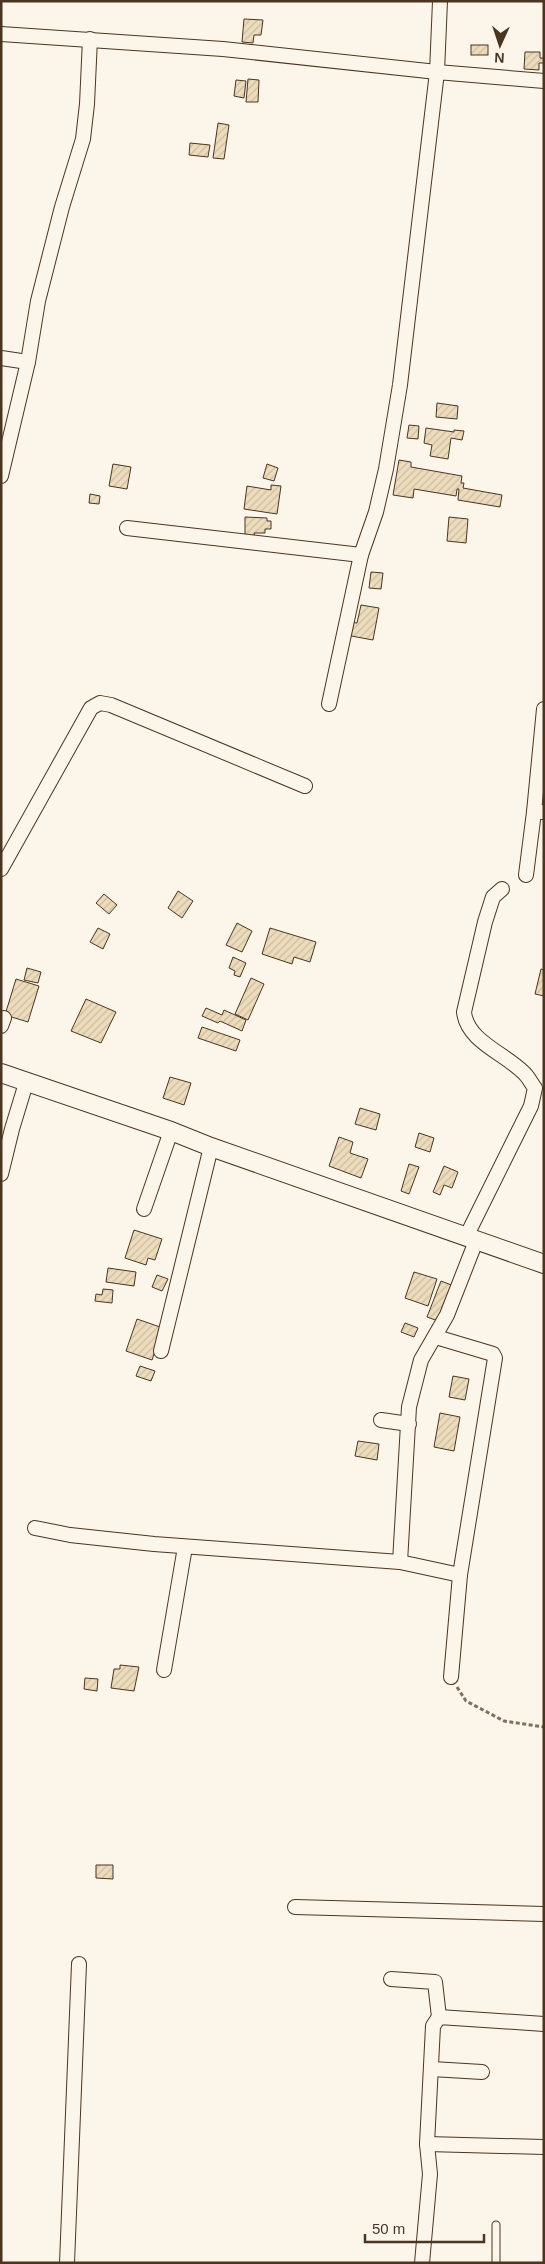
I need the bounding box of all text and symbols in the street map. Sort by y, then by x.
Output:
north arrow [475,20,525,70]
text: N [494,50,505,66]
scale bar [365,2212,484,2244]
text: 50 m [372,2220,405,2237]

